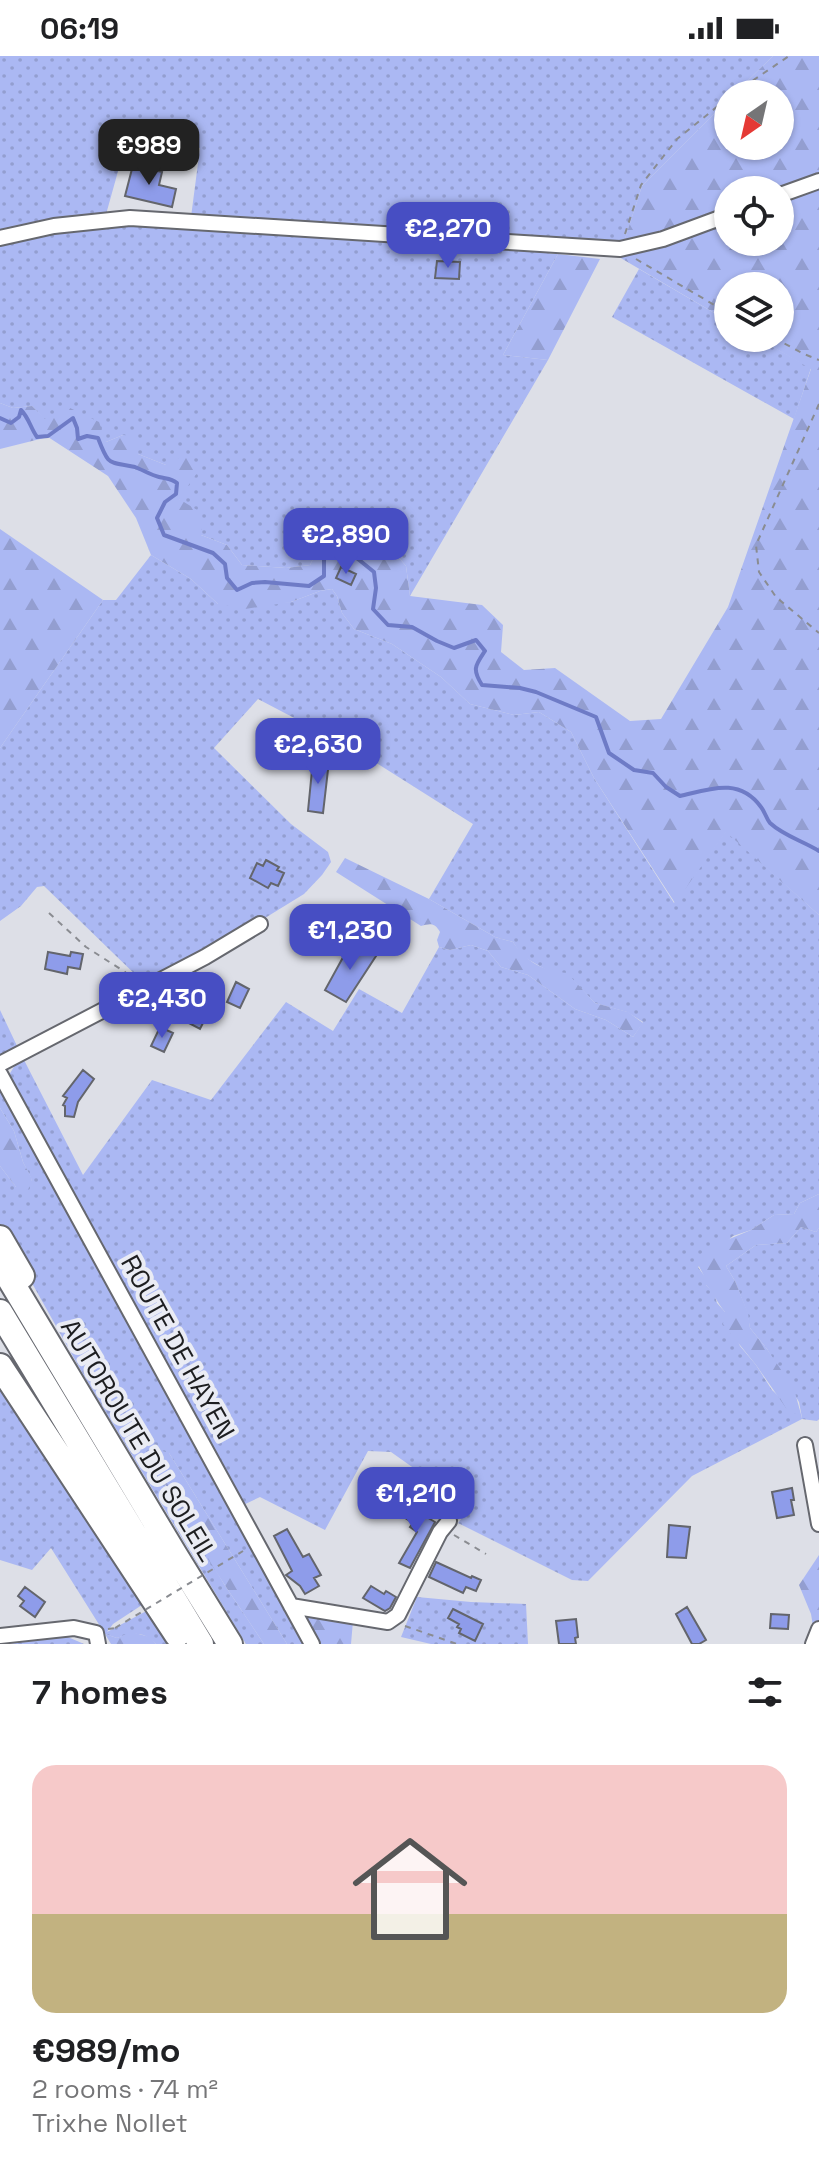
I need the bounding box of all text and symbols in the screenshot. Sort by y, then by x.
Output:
text: 06:19 [40,9,119,48]
north arrow [714,80,794,160]
map controls [714,80,794,352]
pin: €989 [102,119,196,187]
text: €989 [116,128,182,162]
button: locate [714,176,794,256]
pin: €2,270 [383,202,513,270]
text: €2,270 [404,211,492,245]
button: layers [714,272,794,352]
pin: €2,890 [281,508,411,576]
text: €2,890 [301,517,391,551]
pin: €2,630 [253,718,383,786]
text: €2,630 [273,727,363,761]
pin: €1,230 [285,904,415,972]
text: €1,230 [307,913,393,947]
pin: €2,430 [97,972,227,1040]
text: €2,430 [117,981,207,1015]
street label: ROUTE DE HAYEN [113,1249,243,1445]
street label: AUTOROUTE DU SOLEIL [53,1313,225,1567]
pin: €1,210 [351,1467,481,1535]
text: €1,210 [375,1476,457,1510]
icon: filters [743,1670,787,1714]
text: 7 homes [32,1671,168,1714]
icon: home [338,1817,482,1961]
text: €989/mo [32,2029,181,2072]
text: 2 rooms · 74 m² [32,2072,218,2106]
text: Trixhe Nollet [32,2106,188,2140]

